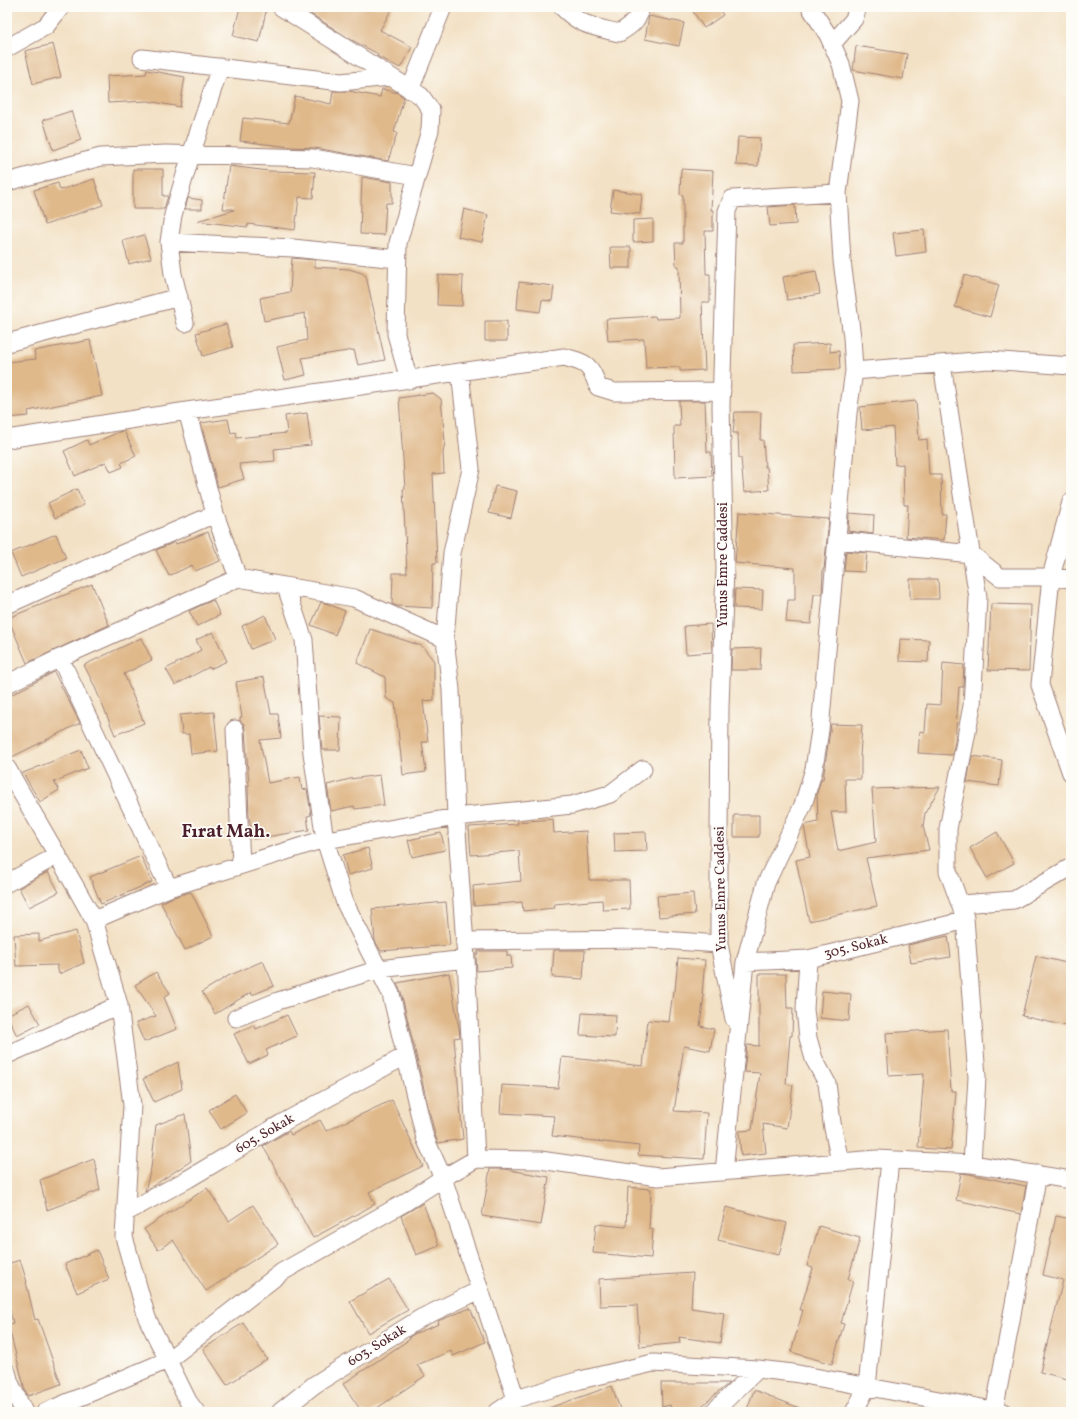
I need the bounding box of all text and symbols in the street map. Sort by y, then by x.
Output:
street label: Yunus Emre Caddesi [714,502,733,628]
district label: Fırat Mah. [182,820,270,845]
street label: Yunus Emre Caddesi [710,826,732,952]
street label: 305. Sokak [822,930,890,964]
street label: 605. Sokak [232,1109,298,1159]
street label: 603. Sokak [344,1320,410,1371]

